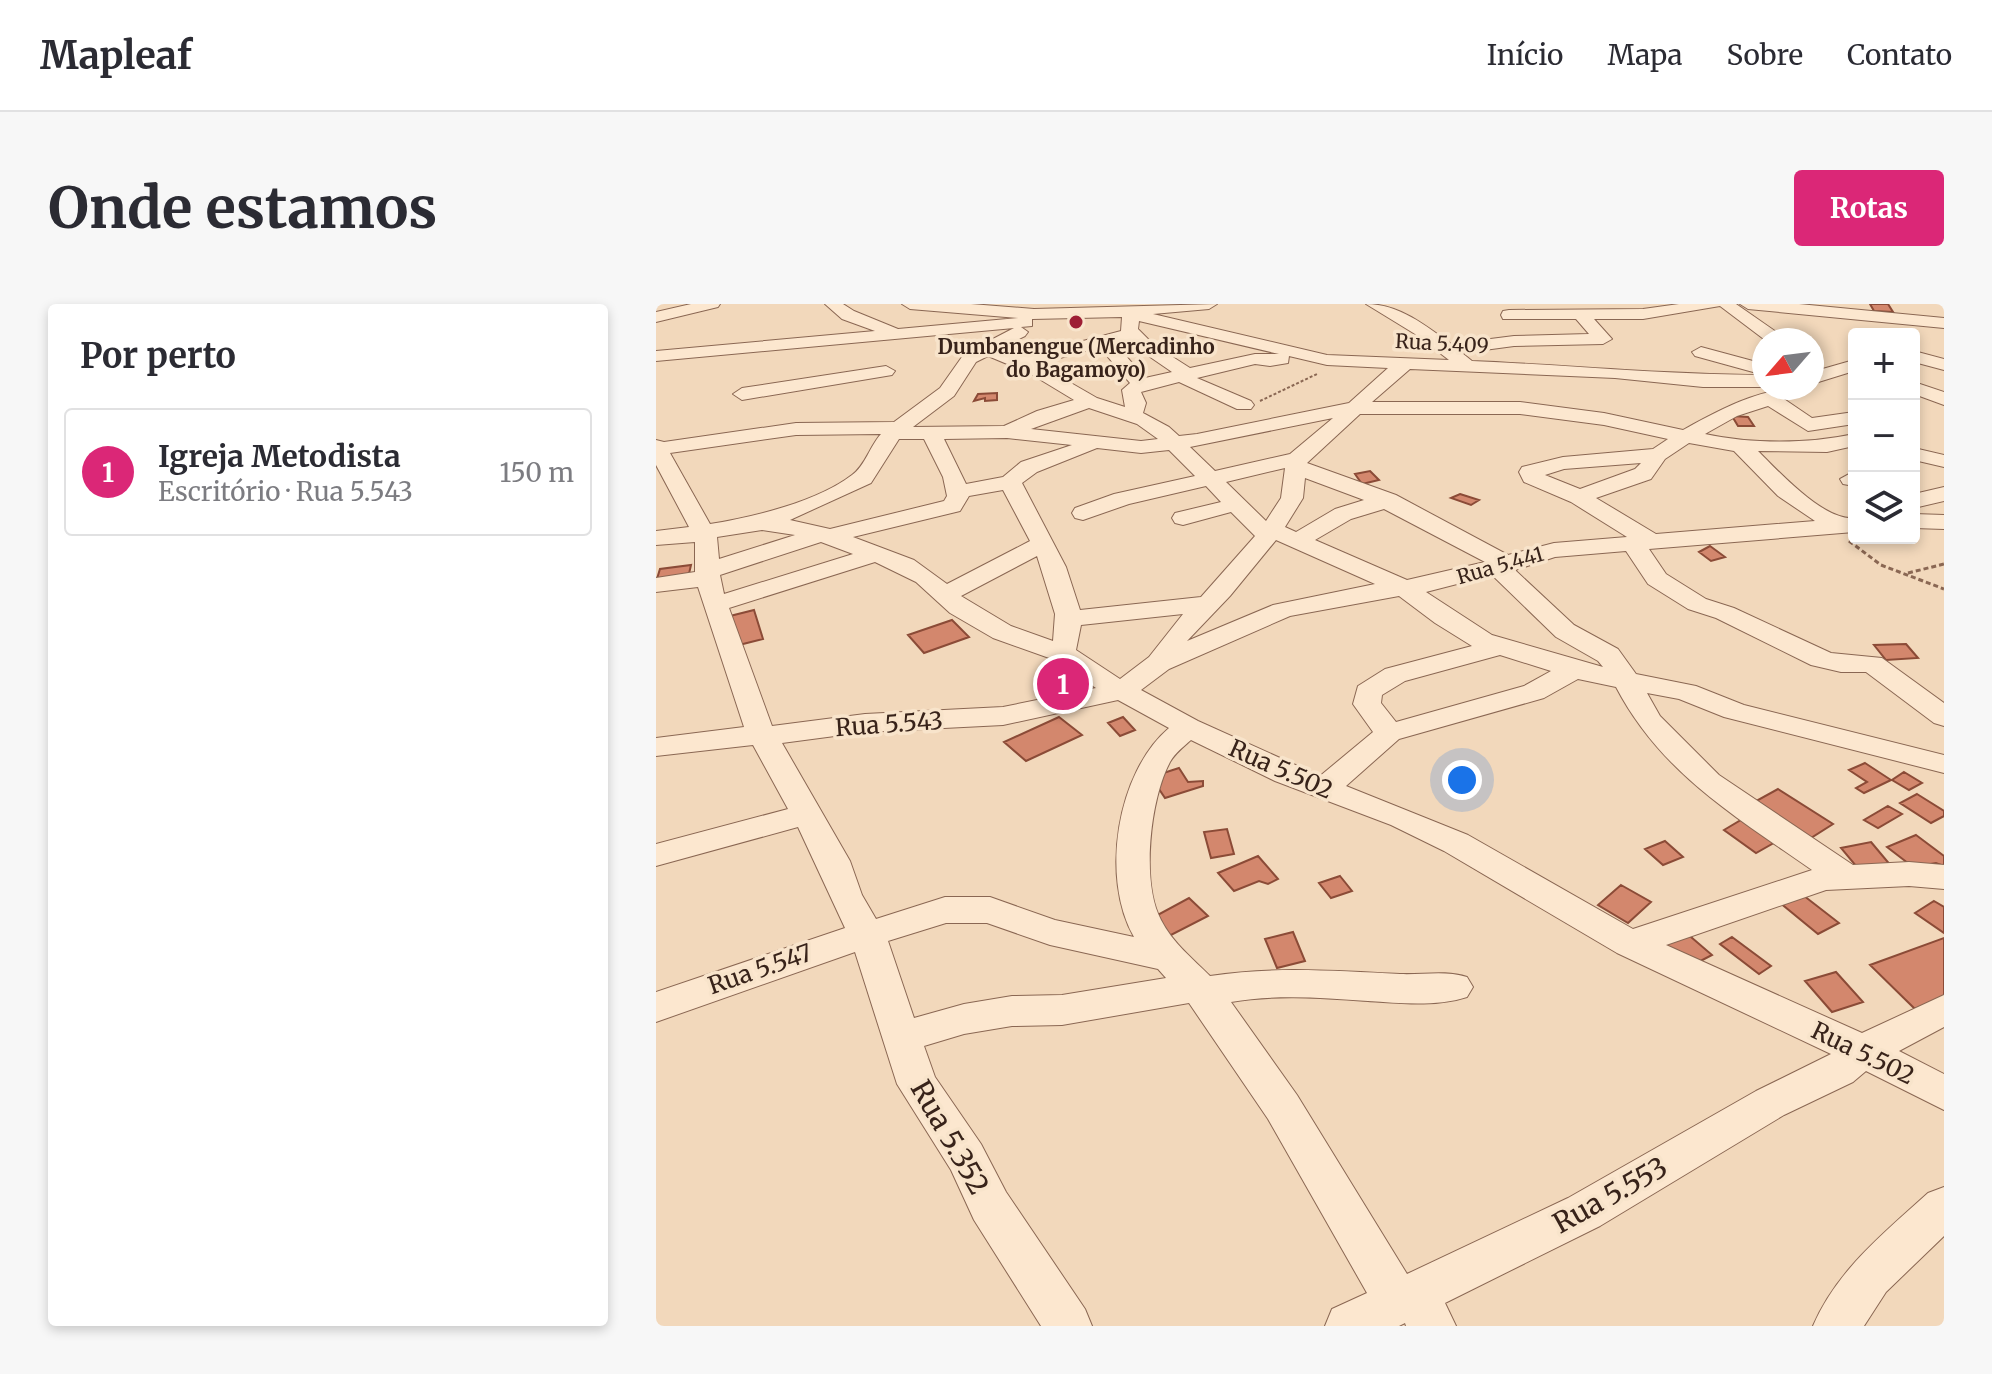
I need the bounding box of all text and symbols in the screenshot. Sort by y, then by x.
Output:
text: Mapleaf [40,32,192,79]
text: Início [1487,37,1563,73]
text: Mapa [1607,37,1682,73]
text: Sobre [1726,37,1803,73]
text: Contato [1847,37,1952,73]
button: Rotas [1794,170,1944,246]
text: Onde estamos [48,173,437,243]
marker: Dumbanengue (Mercadinho do Bagamoyo) [1067,313,1085,331]
street label: Rua 5.409 [1394,328,1490,358]
north arrow [1752,328,1824,400]
map controls [1848,328,1920,544]
button: + [1848,328,1920,400]
place label: Dumbanengue (Mercadinho do Bagamoyo) [937,334,1215,382]
text: Por perto [80,335,236,377]
button: − [1848,400,1920,472]
text: Igreja Metodista [158,437,401,475]
text: 1 [102,456,114,489]
text: 150 m [500,456,574,489]
button: layers [1848,472,1920,544]
text: Escritório · Rua 5.543 [158,475,413,508]
street label: Rua 5.441 [1454,541,1546,589]
pin: 1 [1037,654,1089,714]
street label: Rua 5.543 [834,705,944,743]
street label: Rua 5.502 [1224,732,1338,806]
your location [1442,760,1482,800]
street label: Rua 5.547 [704,937,816,1001]
street label: Rua 5.502 [1806,1015,1920,1091]
street label: Rua 5.352 [903,1073,997,1201]
street label: Rua 5.553 [1546,1149,1674,1241]

